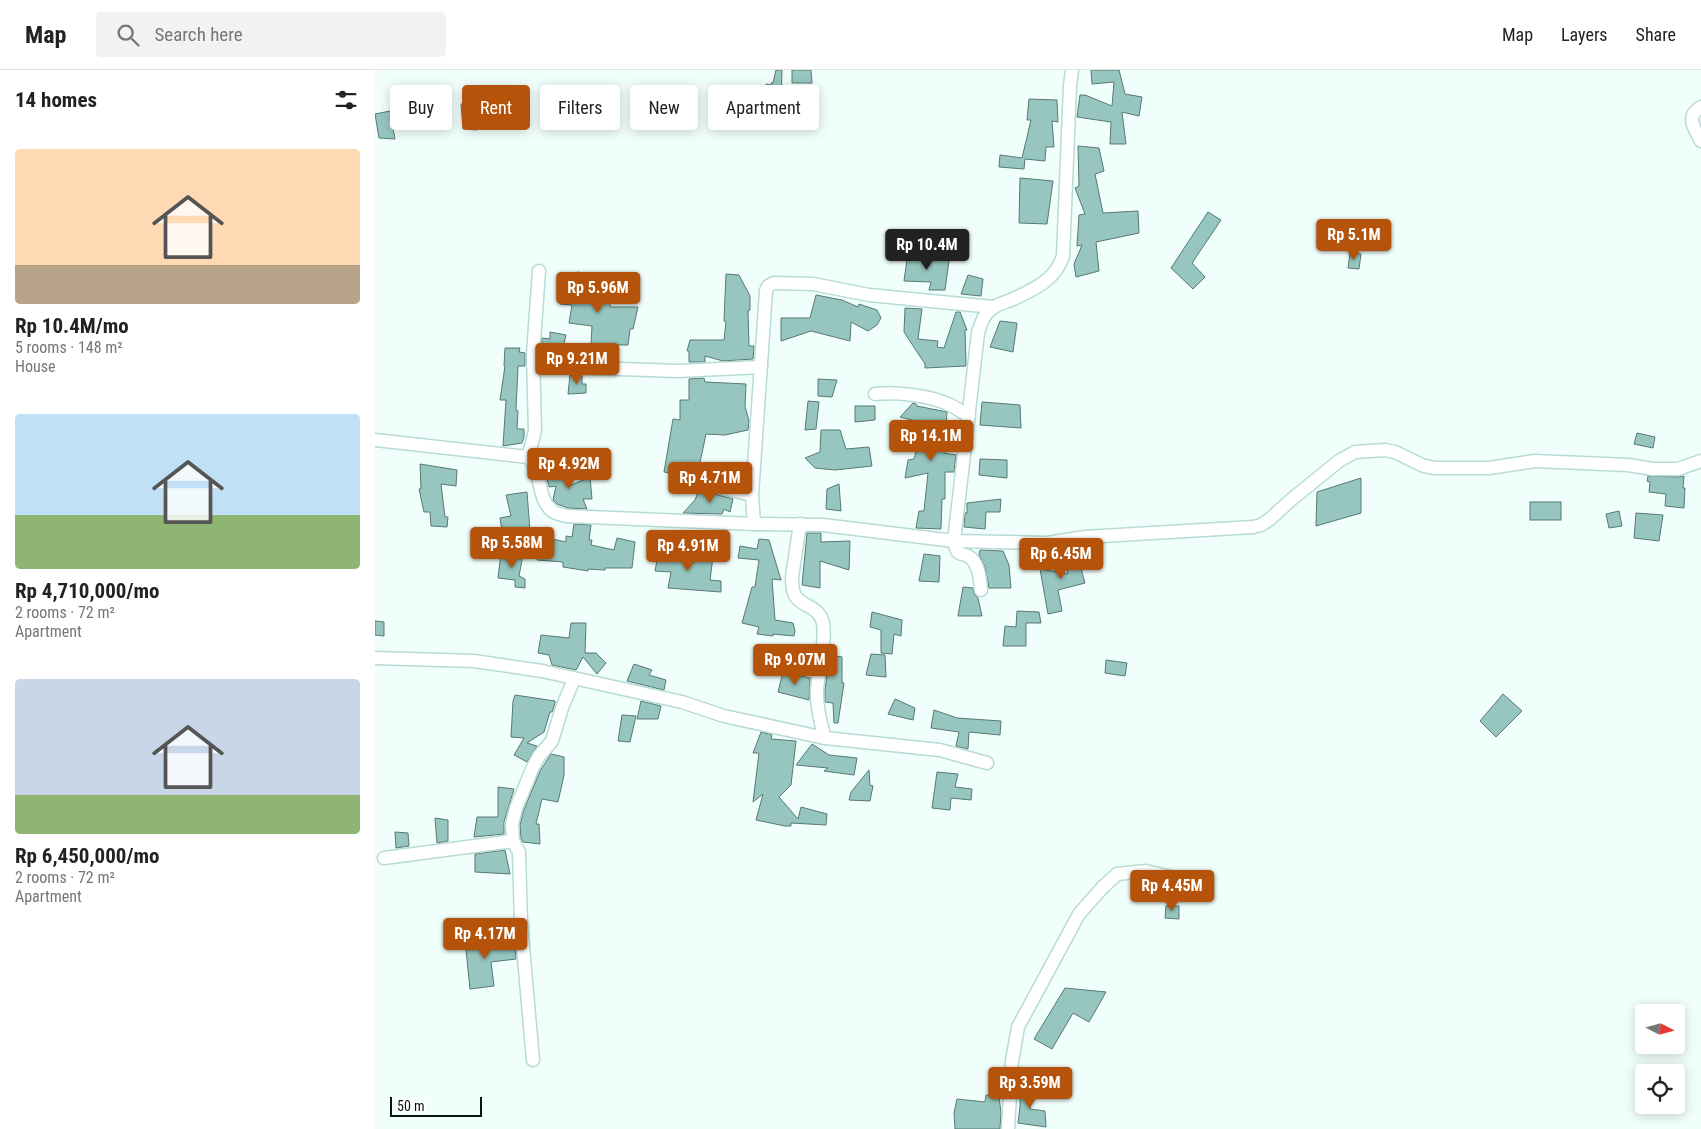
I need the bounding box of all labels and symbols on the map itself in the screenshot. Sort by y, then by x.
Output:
pin: Rp 5.1M [1308,218,1400,261]
pin: Rp 10.4M [875,228,979,271]
pin: Rp 5.96M [546,272,650,314]
pin: Rp 9.21M [525,342,629,385]
pin: Rp 14.1M [879,420,983,462]
pin: Rp 4.92M [517,448,621,490]
pin: Rp 4.71M [658,462,762,504]
pin: Rp 5.58M [460,526,564,569]
pin: Rp 4.91M [636,530,740,572]
pin: Rp 6.45M [1009,538,1113,580]
pin: Rp 9.07M [743,644,847,686]
pin: Rp 4.45M [1120,870,1224,912]
pin: Rp 4.17M [433,918,537,960]
north arrow [1635,1004,1685,1054]
pin: Rp 3.59M [978,1066,1082,1109]
scale bar [390,1094,483,1117]

